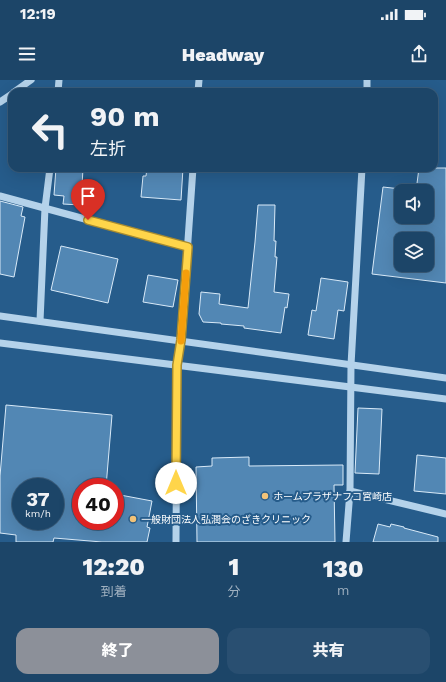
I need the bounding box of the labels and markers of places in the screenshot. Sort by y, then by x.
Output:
pin [71,179,105,220]
marker: ホームプラザナフコ宮崎店 [260,491,270,501]
place label: ホームプラザナフコ宮崎店 [273,491,392,502]
marker: 一般財団法人弘潤会のざきクリニック [128,514,138,524]
place label: 一般財団法人弘潤会のざきクリニック [141,514,311,525]

